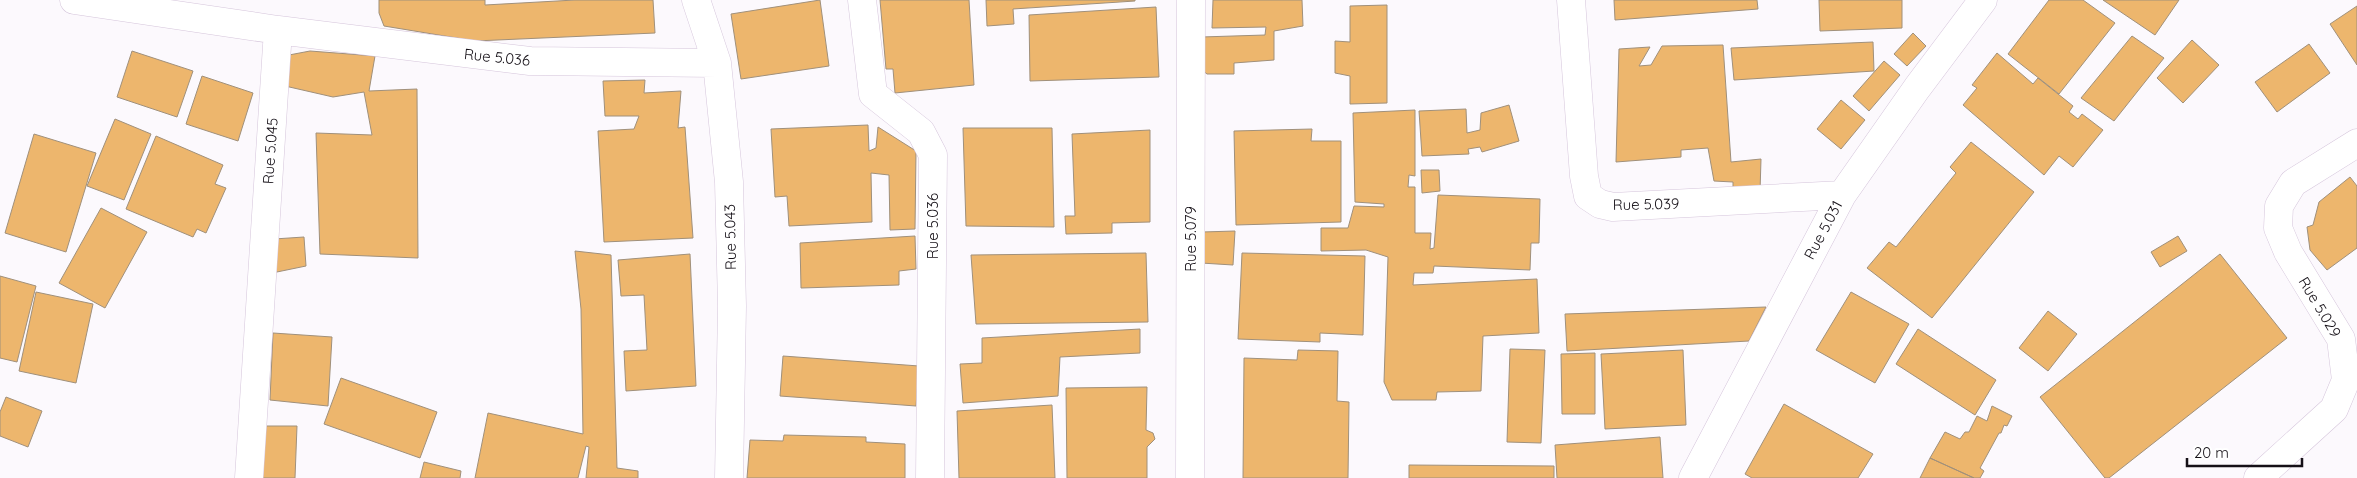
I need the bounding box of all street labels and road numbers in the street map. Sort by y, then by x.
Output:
street label: Rue 5.036 [463,44,531,70]
street label: Rue 5.045 [258,117,282,185]
street label: Rue 5.036 [923,193,942,259]
street label: Rue 5.039 [1612,194,1680,214]
street label: Rue 5.031 [1800,197,1846,263]
street label: Rue 5.043 [720,204,740,270]
street label: Rue 5.079 [1181,206,1200,272]
street label: Rue 5.029 [2295,273,2345,341]

